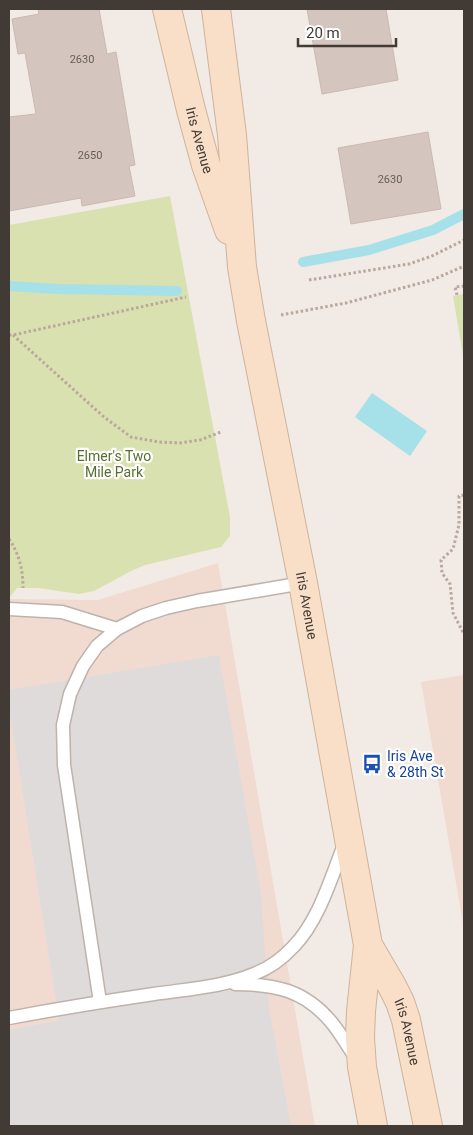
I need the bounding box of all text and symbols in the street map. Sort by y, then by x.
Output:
scale bar [298,15,396,47]
text: 20 m [306,24,340,42]
house number: 2630 [70,53,94,66]
street label: Iris Avenue [183,105,216,176]
house number: 2650 [78,149,102,162]
house number: 2630 [378,173,402,186]
park label: Elmer's Two Mile Park [77,448,151,480]
street label: Iris Avenue [293,570,321,641]
place label: Iris Ave & 28th St [387,748,444,780]
bus stop icon: Iris Ave & 28th St [361,753,383,775]
street label: Iris Avenue [391,995,423,1067]

